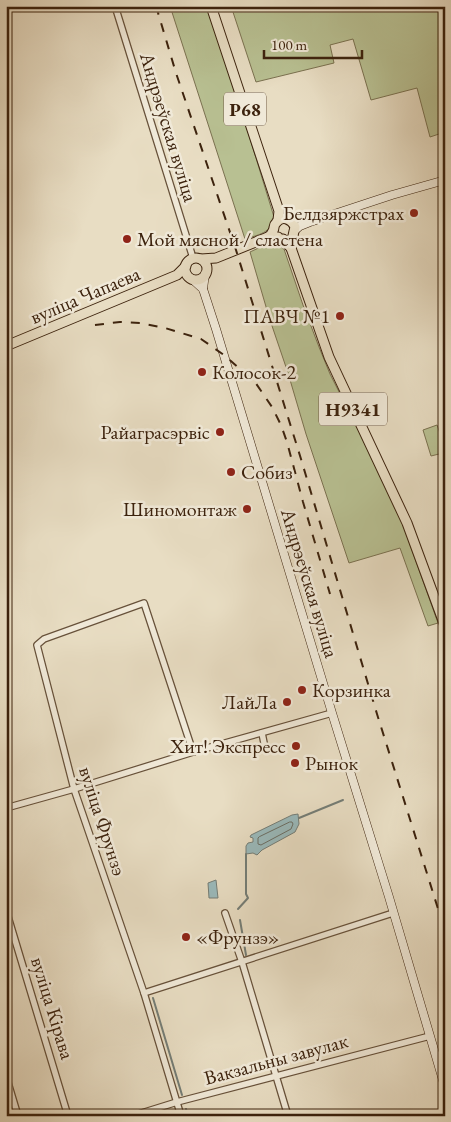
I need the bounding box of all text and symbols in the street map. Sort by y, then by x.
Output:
scale bar [264,28,361,60]
text: 100 m [271,35,308,54]
street label: Андрэеўская вуліца [134,48,204,205]
road number: Р68 [224,92,266,126]
place label: Белдзяржстрах [283,200,404,226]
marker: Белдзяржстрах [408,207,420,219]
place label: Мой мясной / сластена [137,226,323,252]
marker: Мой мясной / сластена [121,233,133,245]
street label: вуліца Чапаева [26,260,144,330]
place label: ПАВЧ №1 [243,303,330,329]
marker: ПАВЧ №1 [334,310,346,322]
place label: Колосок-2 [212,359,296,385]
marker: Колосок-2 [196,366,208,378]
road number: Н9341 [319,392,387,426]
place label: Райаграсэрвіс [101,419,210,445]
marker: Райаграсэрвіс [214,426,226,438]
place label: Собиз [241,459,293,485]
marker: Собиз [225,466,237,478]
place label: Шиномонтаж [123,496,237,522]
marker: Шиномонтаж [241,503,253,515]
street label: Андрэеўская вуліца [275,504,345,661]
place label: Корзинка [312,677,391,703]
marker: Корзинка [296,684,308,696]
place label: ЛайЛа [222,689,277,715]
marker: ЛайЛа [281,696,293,708]
place label: Хит! Экспресс [169,733,286,759]
marker: Хит! Экспресс [290,740,302,752]
place label: Рынок [305,750,359,776]
marker: Рынок [289,757,301,769]
street label: вуліца Фрунзэ [73,763,133,879]
place label: «Фрунзэ» [196,924,279,950]
marker: «Фрунзэ» [180,931,192,943]
street label: вуліца Кірава [25,954,81,1062]
street label: Вакзальны завулак [201,1027,351,1091]

